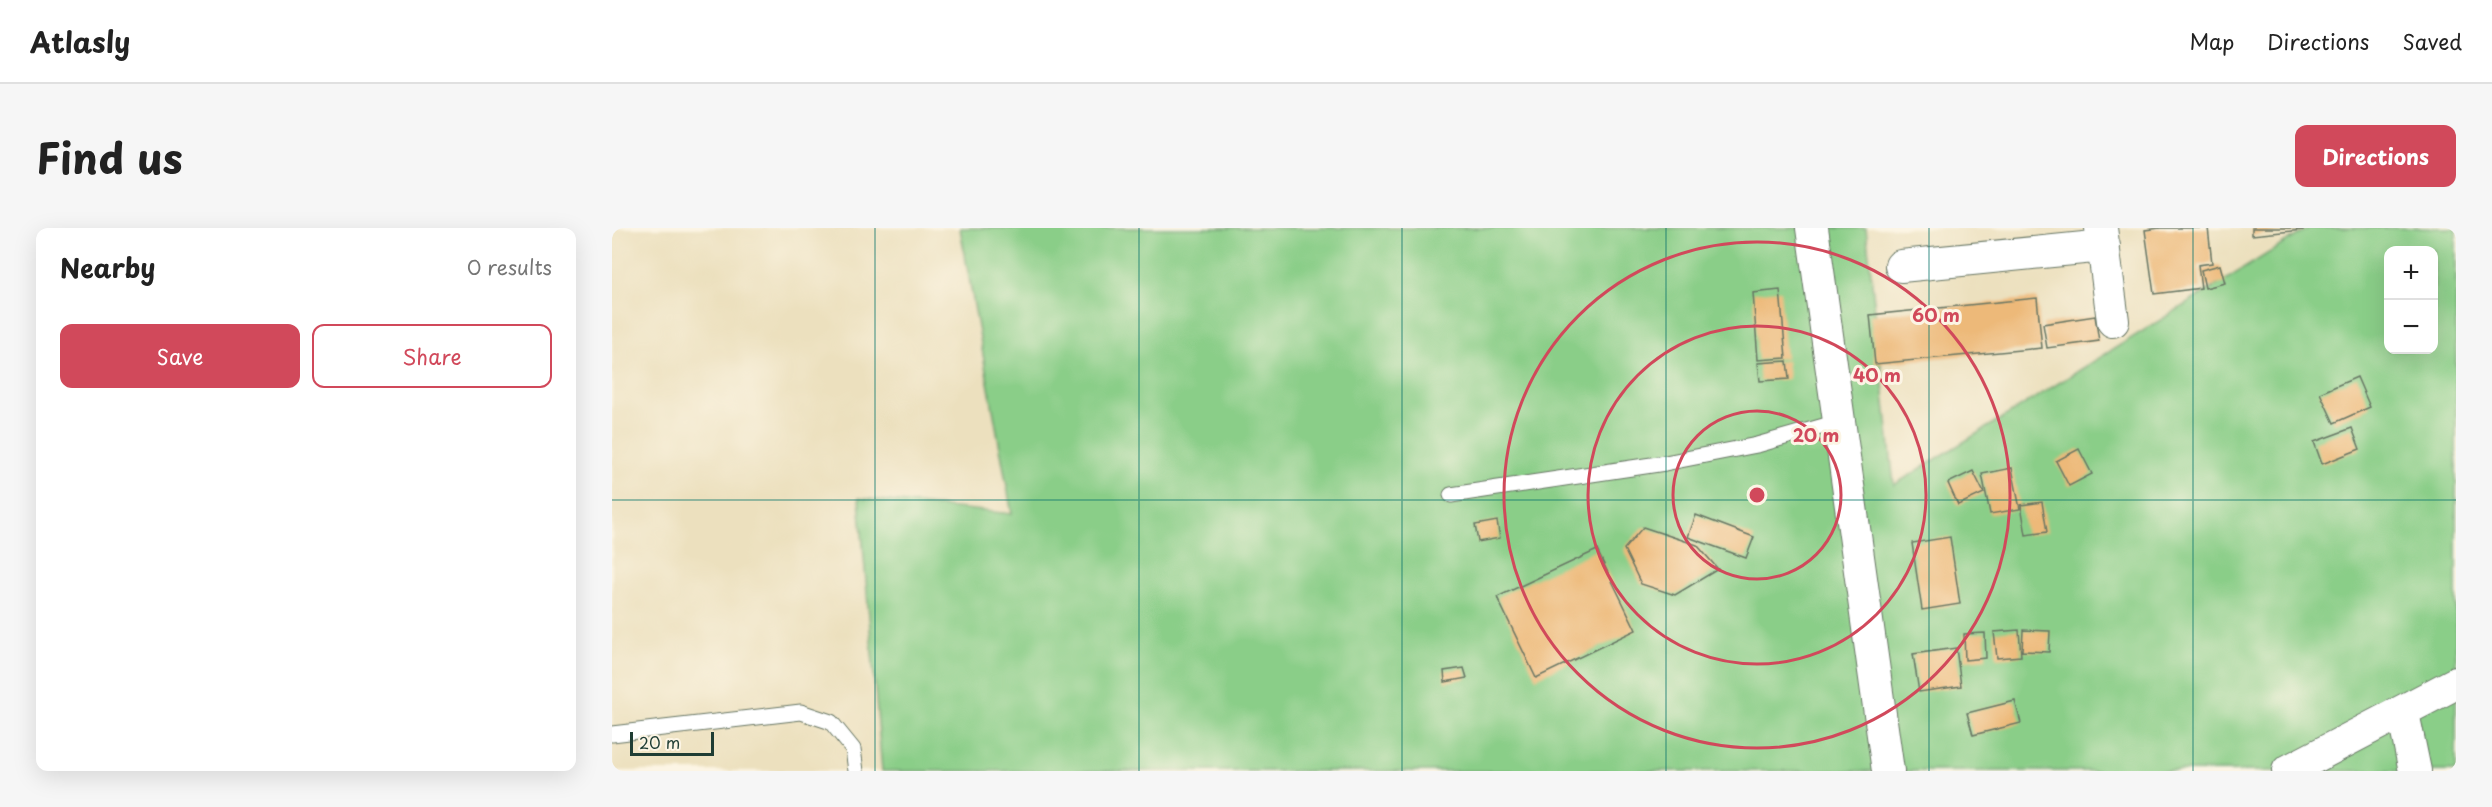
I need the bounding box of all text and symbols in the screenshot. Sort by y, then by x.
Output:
text: Atlasly [30,20,130,63]
text: Map [2189,25,2234,57]
text: Directions [2267,25,2369,57]
text: Saved [2402,25,2462,57]
text: Find us [36,125,183,188]
button: Directions [2295,125,2456,187]
map controls [2384,246,2438,354]
button: + [2384,246,2438,300]
text: Nearby [60,248,155,287]
text: 0 results [467,252,552,282]
button: − [2384,300,2438,354]
text: 60 m [1912,301,1960,328]
button: Save [60,324,300,388]
button: Share [312,324,552,388]
text: 40 m [1853,361,1901,388]
text: 20 m [1793,421,1839,448]
centre of rings [1747,485,1767,505]
scale bar [630,729,714,756]
text: 20 m [639,730,680,754]

